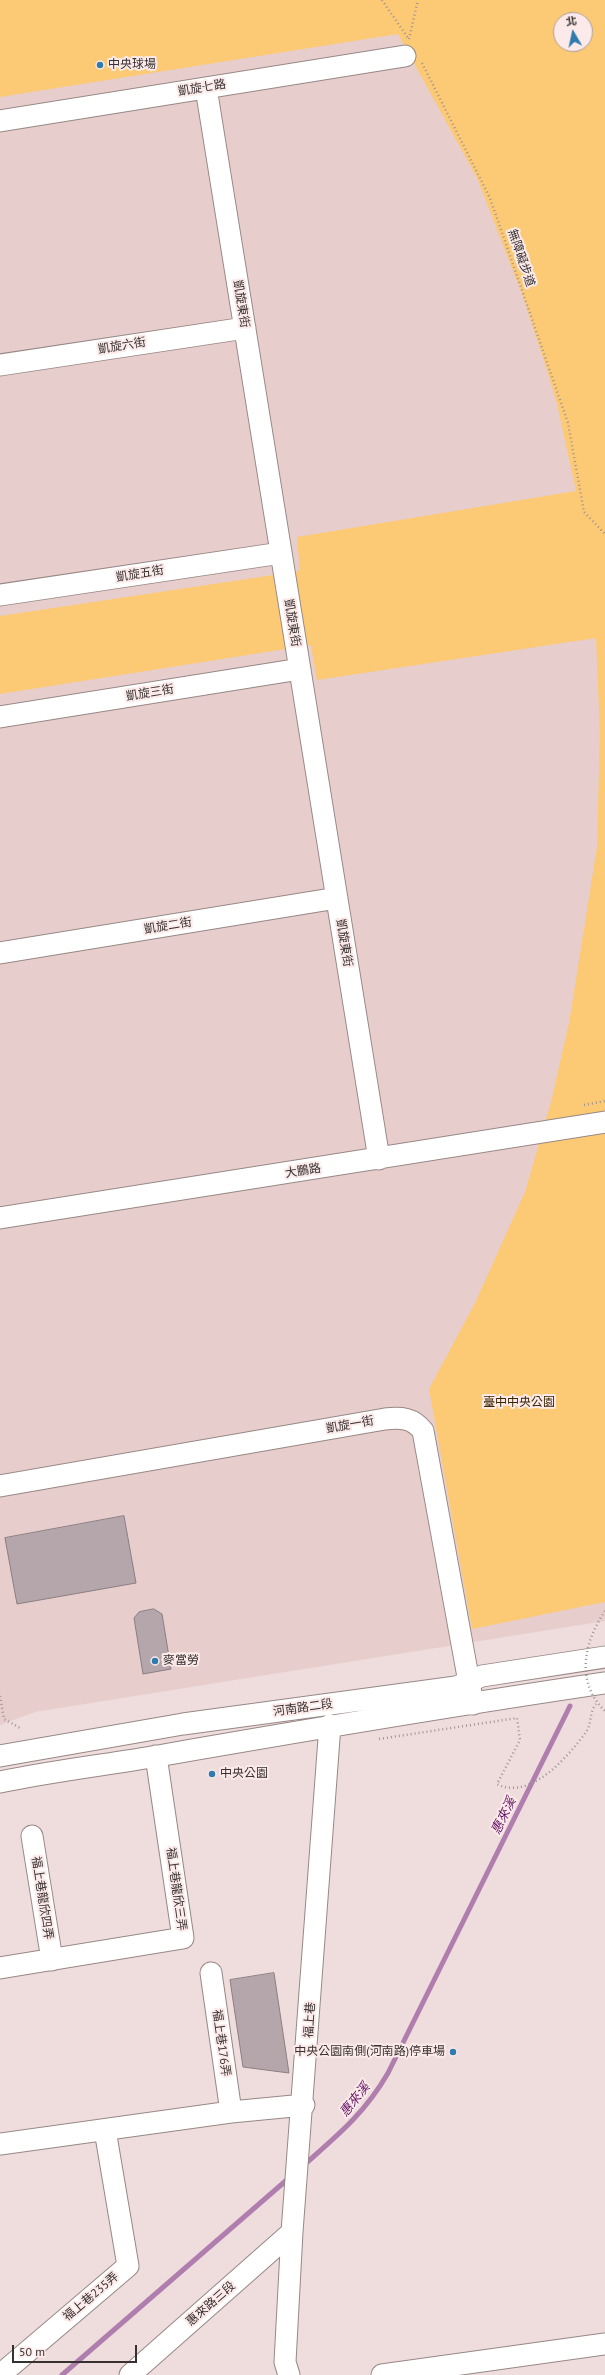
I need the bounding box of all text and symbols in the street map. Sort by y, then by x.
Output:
north arrow [553,12,593,52]
text: 北 [565,13,578,29]
place label: 中央球場 [108,58,156,72]
marker: 中央球場 [95,60,105,70]
street label: 凱旋七路 [177,77,227,99]
street label: 無障礙步道 [504,227,538,289]
street label: 凱旋東街 [230,279,252,329]
street label: 凱旋六街 [97,335,147,357]
street label: 凱旋五街 [115,563,165,585]
street label: 凱旋東街 [281,598,303,648]
street label: 凱旋三街 [125,682,175,704]
street label: 凱旋二街 [143,915,193,937]
street label: 凱旋東街 [333,918,355,968]
street label: 大鵬路 [284,1161,322,1181]
park label: 臺中中央公園 [483,1396,555,1410]
street label: 凱旋一街 [325,1414,375,1436]
place label: 麥當勞 [163,1654,199,1668]
marker: 麥當勞 [150,1656,160,1666]
street label: 河南路二段 [272,1697,334,1719]
place label: 中央公園 [220,1767,268,1781]
marker: 中央公園 [207,1769,217,1779]
water label: 惠來溪 [488,1795,520,1837]
street label: 福上巷龍欣三弄 [163,1846,189,1932]
street label: 福上巷龍欣四弄 [28,1855,56,1941]
street label: 福上巷 [302,2002,318,2038]
street label: 福上巷176弄 [209,2009,233,2077]
place label: 中央公園南側(河南路)停車場 [294,2045,445,2059]
marker: 中央公園南側(河南路)停車場 [448,2047,458,2057]
water label: 惠來溪 [337,2080,373,2120]
street label: 福上巷235弄 [60,2270,122,2324]
street label: 惠來路三段 [184,2279,238,2329]
scale bar [14,2337,139,2363]
text: 50 m [19,2344,45,2359]

